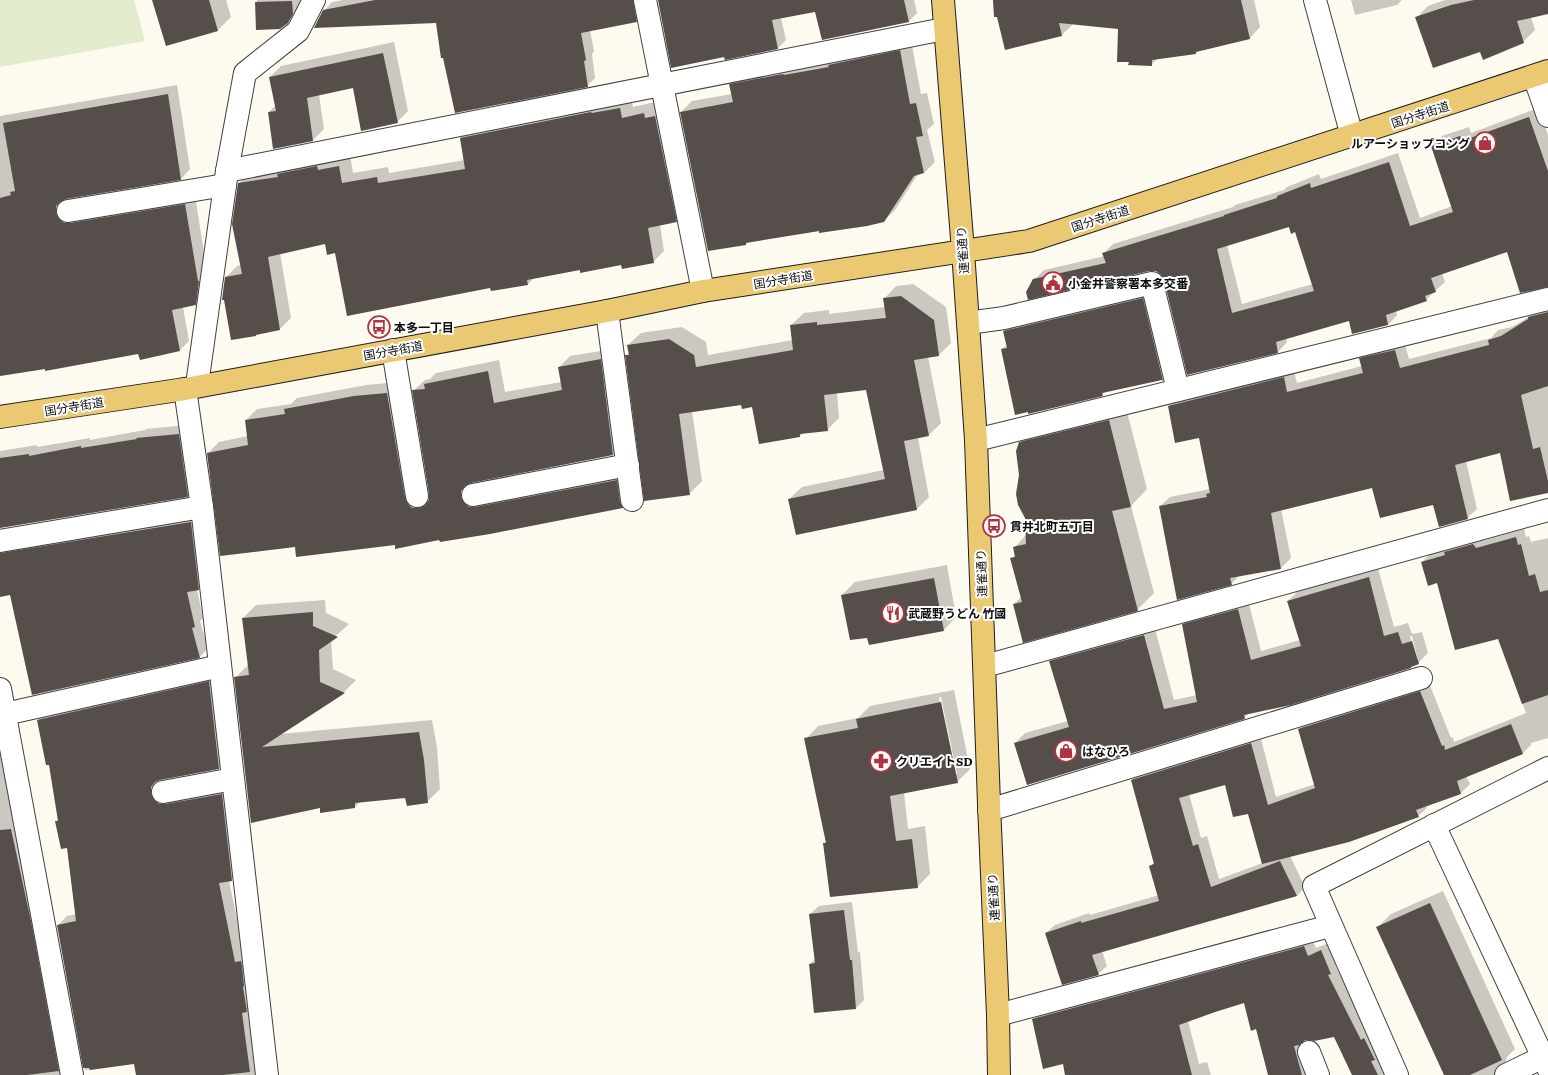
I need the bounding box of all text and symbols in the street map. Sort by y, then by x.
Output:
street label: 国分寺街道 [1389,96,1451,132]
shop icon: ルアーショップコング [1472,130,1498,156]
place label: ルアーショップコング [1351,134,1470,152]
street label: 国分寺街道 [1069,200,1131,236]
street label: 連雀通り [951,225,973,275]
street label: 国分寺街道 [752,265,814,293]
public building icon: 小金井警察署本多交番 [1040,270,1066,296]
place label: 小金井警察署本多交番 [1068,274,1189,292]
bus stop icon: 本多一丁目 [366,314,392,340]
place label: 本多一丁目 [394,318,454,336]
street label: 国分寺街道 [362,336,424,364]
street label: 国分寺街道 [43,392,105,420]
bus stop icon: 貫井北町五丁目 [981,513,1007,539]
place label: 貫井北町五丁目 [1010,517,1094,535]
street label: 連雀通り [971,549,991,597]
restaurant icon: 武蔵野うどん 竹國 [880,600,906,626]
place label: 武蔵野うどん 竹國 [908,604,1006,622]
shop icon: はなひろ [1053,738,1079,764]
place label: はなひろ [1082,742,1130,760]
pharmacy icon: クリエイトSD [868,748,894,774]
place label: クリエイトSD [896,752,973,770]
street label: 連雀通り [983,873,1003,921]

